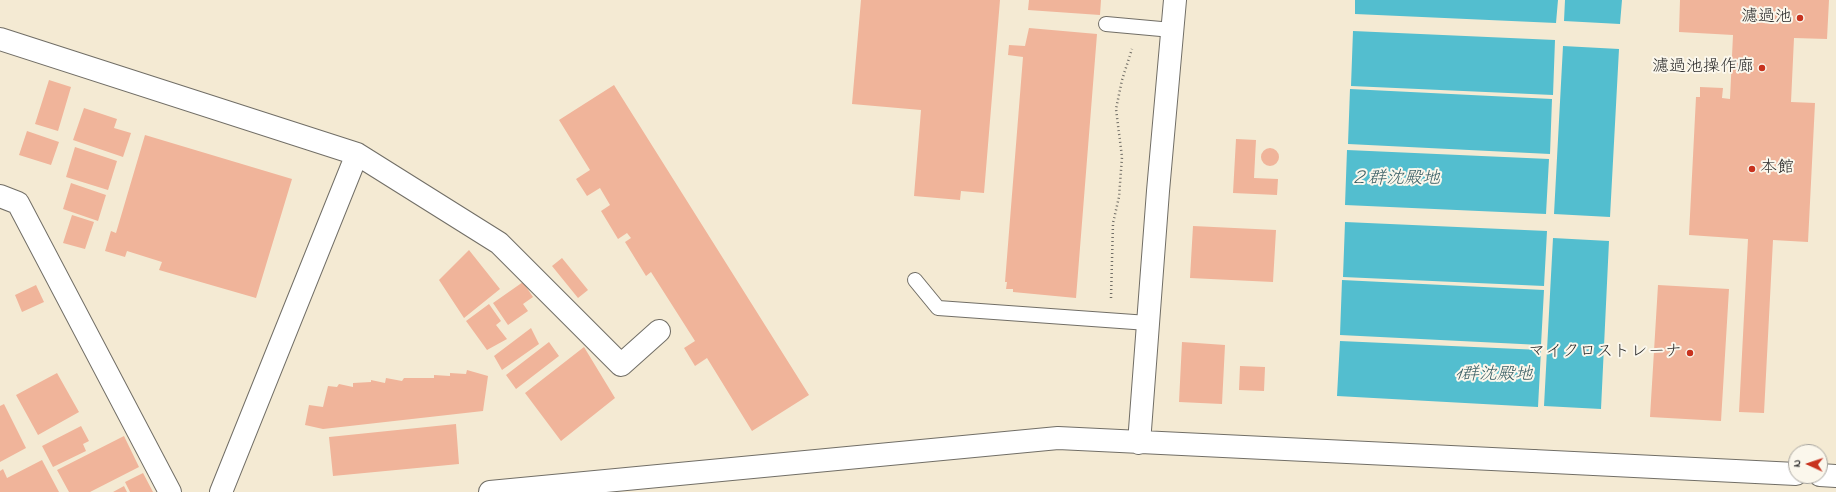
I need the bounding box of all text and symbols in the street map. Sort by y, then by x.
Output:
place label: 濾過池 [1741,8,1792,28]
marker: 濾過池 [1795,13,1805,23]
place label: 濾過池操作廊 [1652,58,1754,78]
marker: 濾過池操作廊 [1757,63,1767,73]
place label: 本館 [1760,159,1794,179]
marker: 本館 [1747,164,1757,174]
water label: ２群沈殿地 [1350,169,1440,191]
place label: マイクロストレーナ [1528,343,1682,363]
marker: マイクロストレーナ [1685,348,1695,358]
water label: 1群沈殿地 [1455,365,1533,387]
north arrow [1788,444,1828,484]
text: N [1789,459,1805,468]

